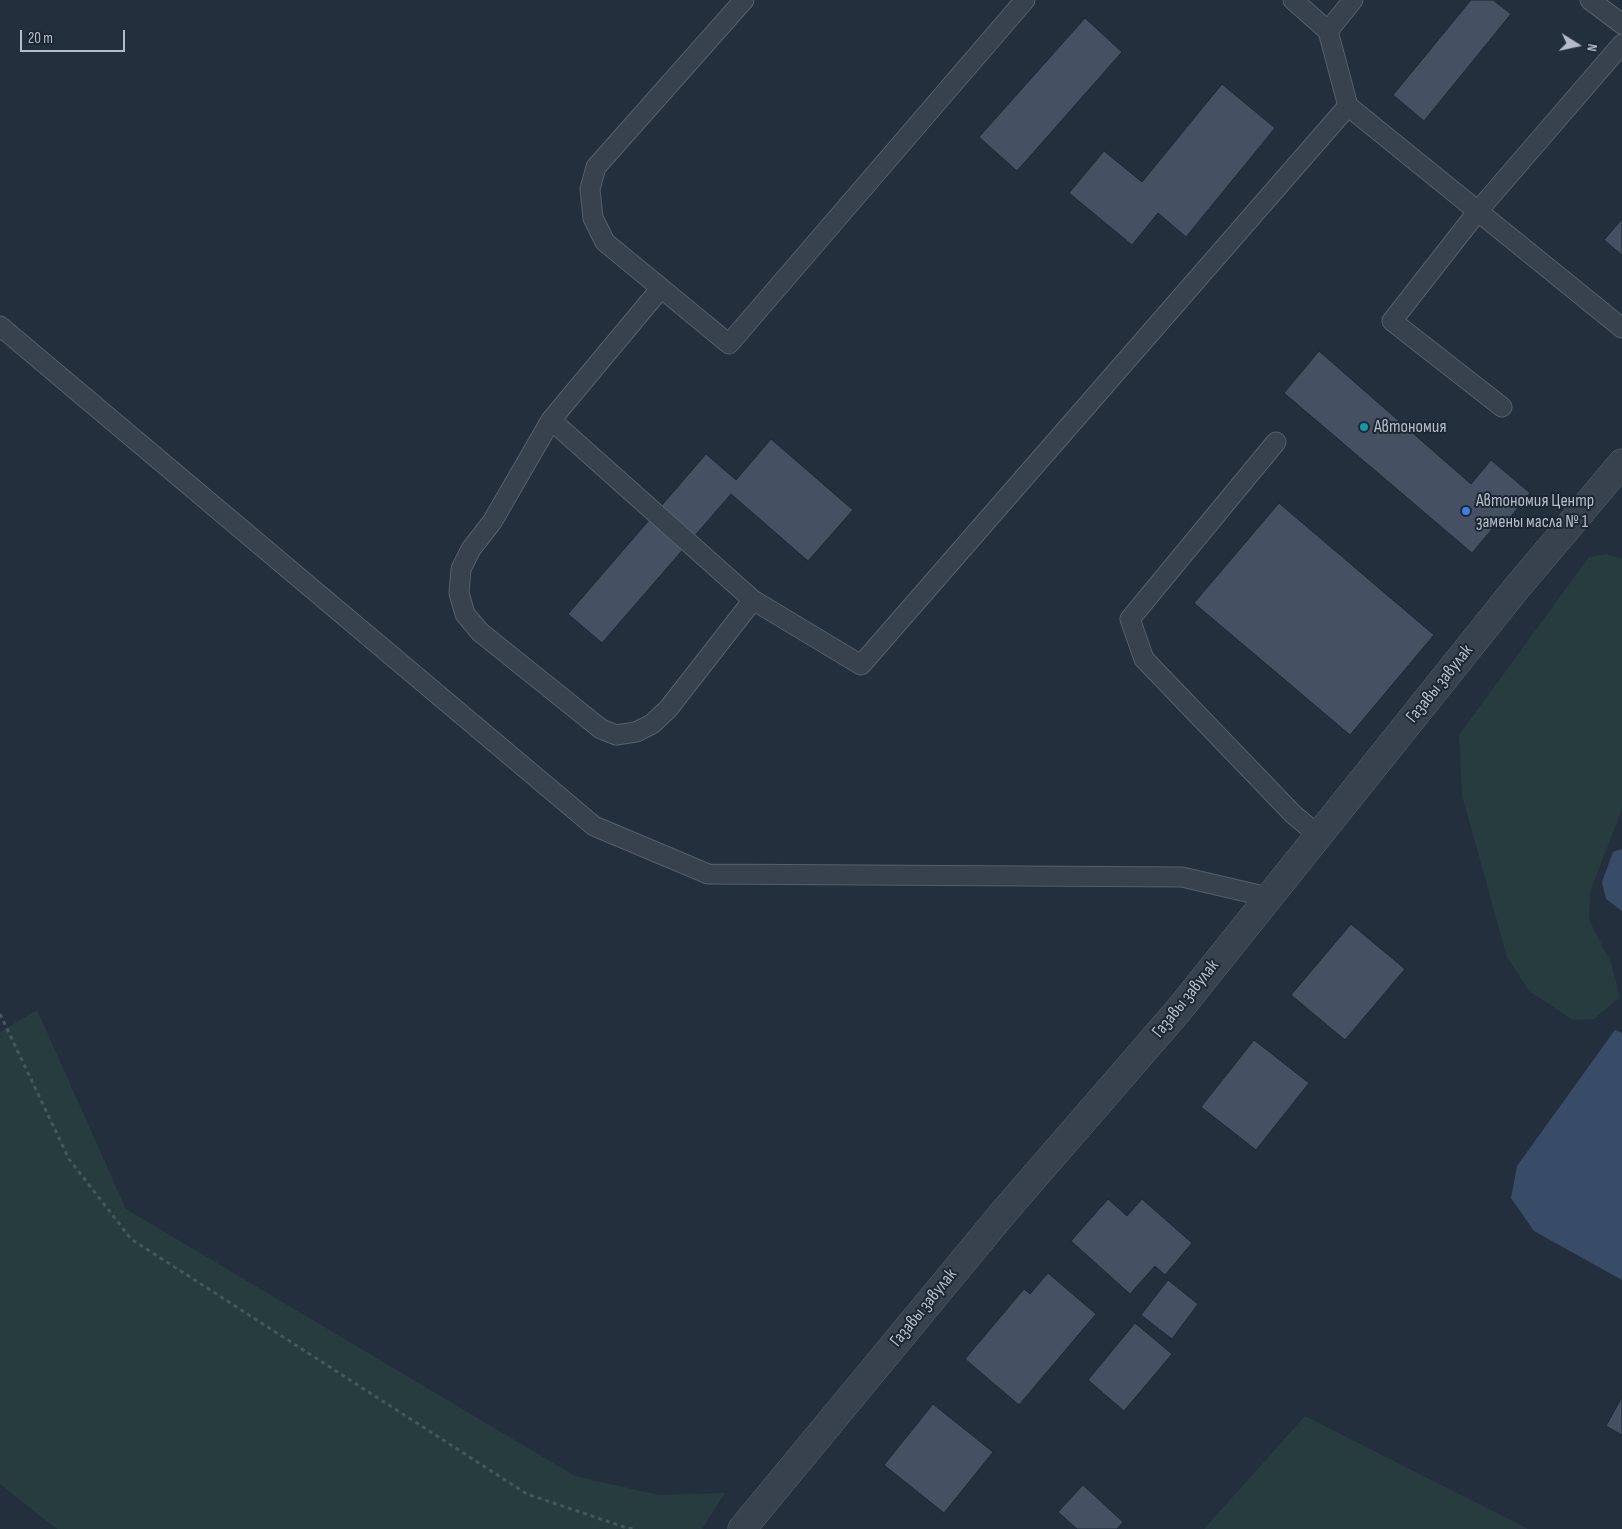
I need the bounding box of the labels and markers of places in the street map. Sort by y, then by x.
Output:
place label: Автономия [1374,416,1446,438]
marker: Автономия [1358,421,1370,433]
place label: Автономия Центр замены масла № 1 [1476,490,1594,532]
marker: Автономия Центр замены масла № 1 [1460,505,1472,517]

